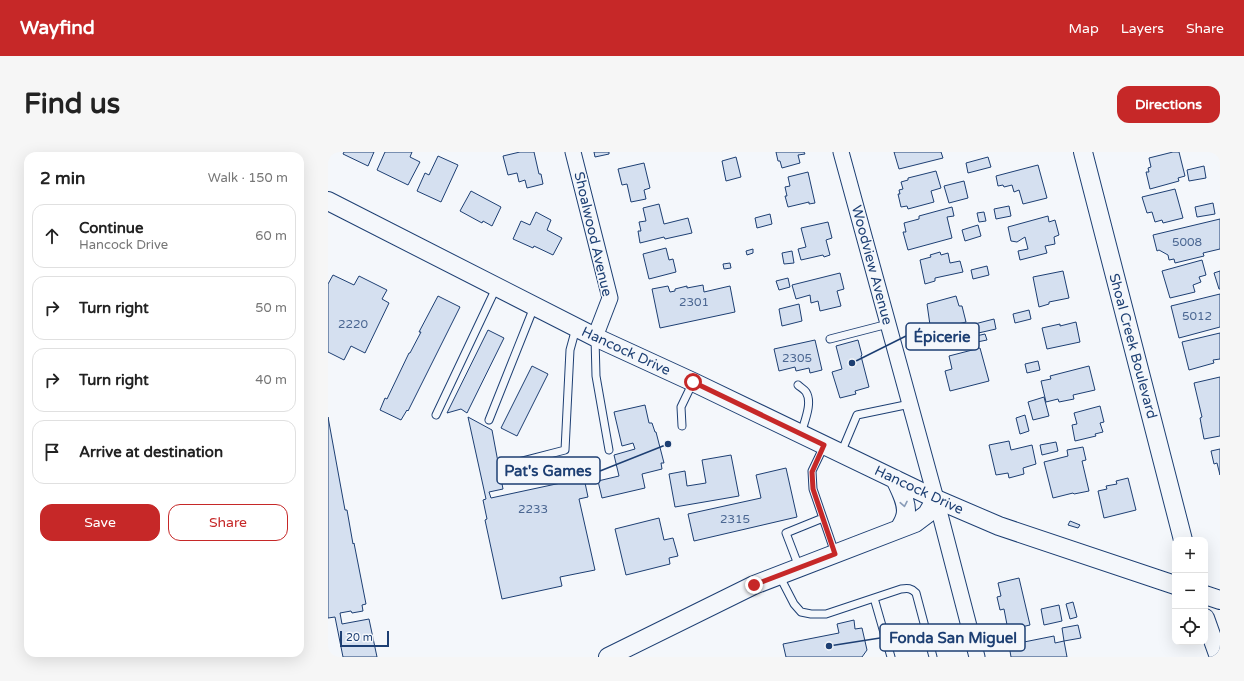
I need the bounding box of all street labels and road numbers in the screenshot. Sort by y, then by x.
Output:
street label: Shoalwood Avenue [570,170,616,298]
street label: Woodview Avenue [848,203,896,327]
street label: Shoal Creek Boulevard [1105,272,1161,420]
street label: Hancock Drive [579,323,673,379]
street label: Hancock Drive [872,462,966,518]

